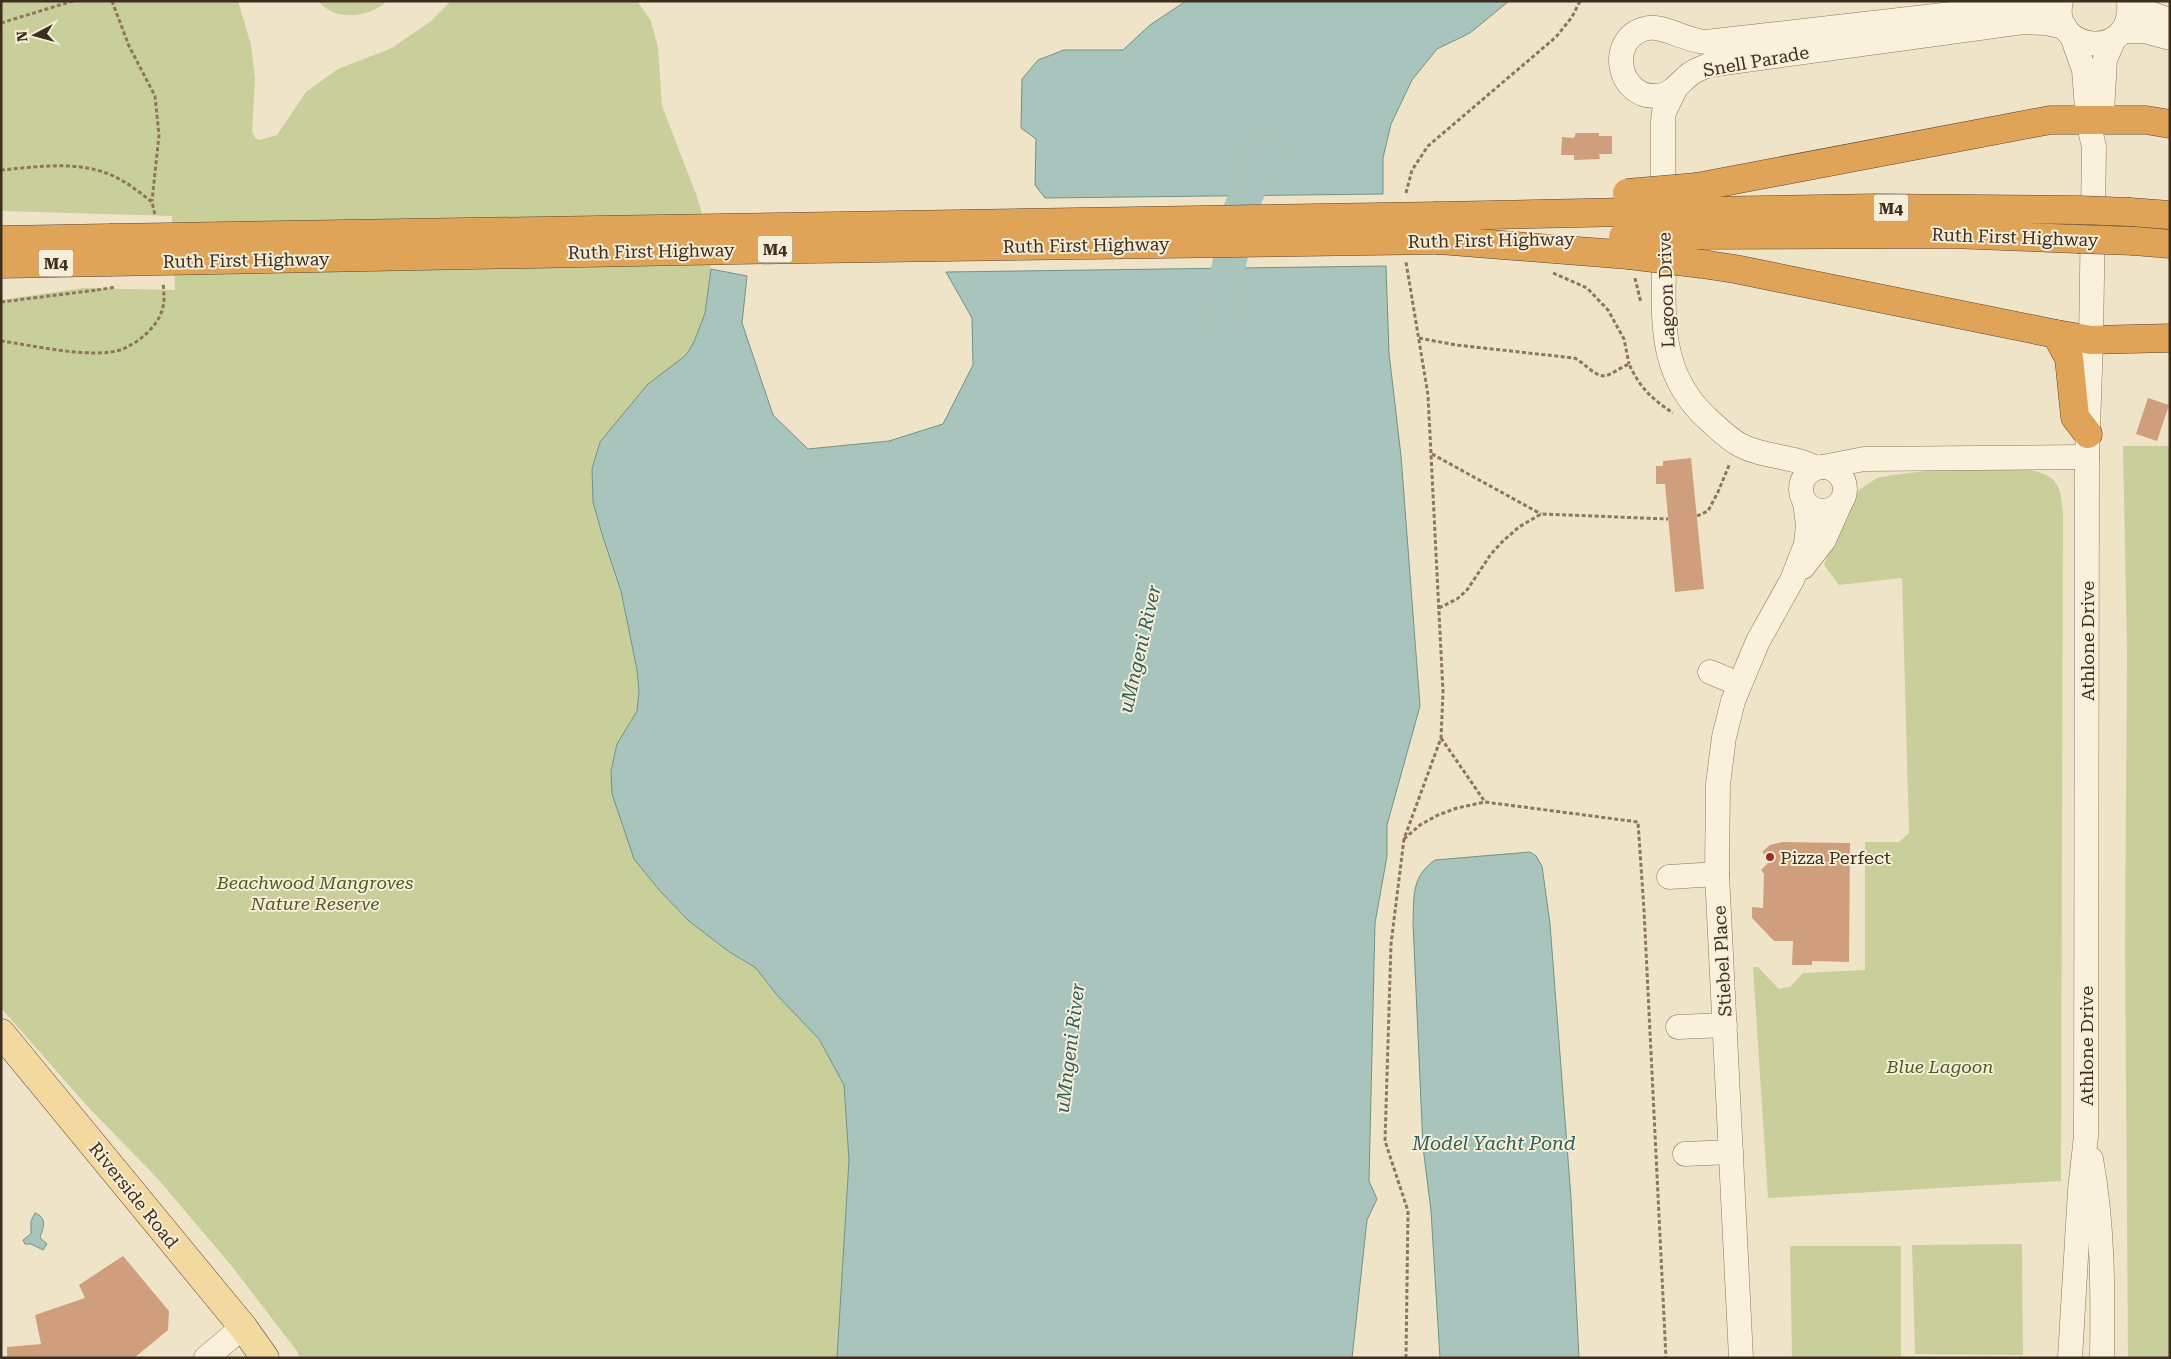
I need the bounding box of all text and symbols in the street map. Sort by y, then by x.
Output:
north arrow [10,10,60,60]
text: N [14,30,31,43]
street label: Snell Parade [1701,41,1811,81]
road number: M4 [1874,194,1908,222]
street label: Ruth First Highway [1931,224,2099,250]
street label: Ruth First Highway [1407,228,1575,252]
street label: Lagoon Drive [1653,231,1679,348]
street label: Ruth First Highway [1002,233,1170,257]
road number: M4 [758,235,792,262]
street label: Ruth First Highway [567,239,735,263]
street label: Ruth First Highway [162,248,330,272]
road number: M4 [38,250,74,276]
street label: Athlone Drive [2077,581,2098,701]
water label: uMngeni River [1114,583,1166,715]
place label: Pizza Perfect [1780,847,1891,868]
marker: Pizza Perfect [1764,851,1776,863]
park label: Beachwood Mangroves Nature Reserve [216,872,413,914]
street label: Stiebel Place [1709,905,1735,1017]
water label: uMngeni River [1051,982,1089,1114]
street label: Athlone Drive [2076,986,2097,1106]
park label: Blue Lagoon [1886,1056,1993,1077]
water label: Model Yacht Pond [1411,1132,1576,1155]
street label: Riverside Road [85,1138,183,1253]

